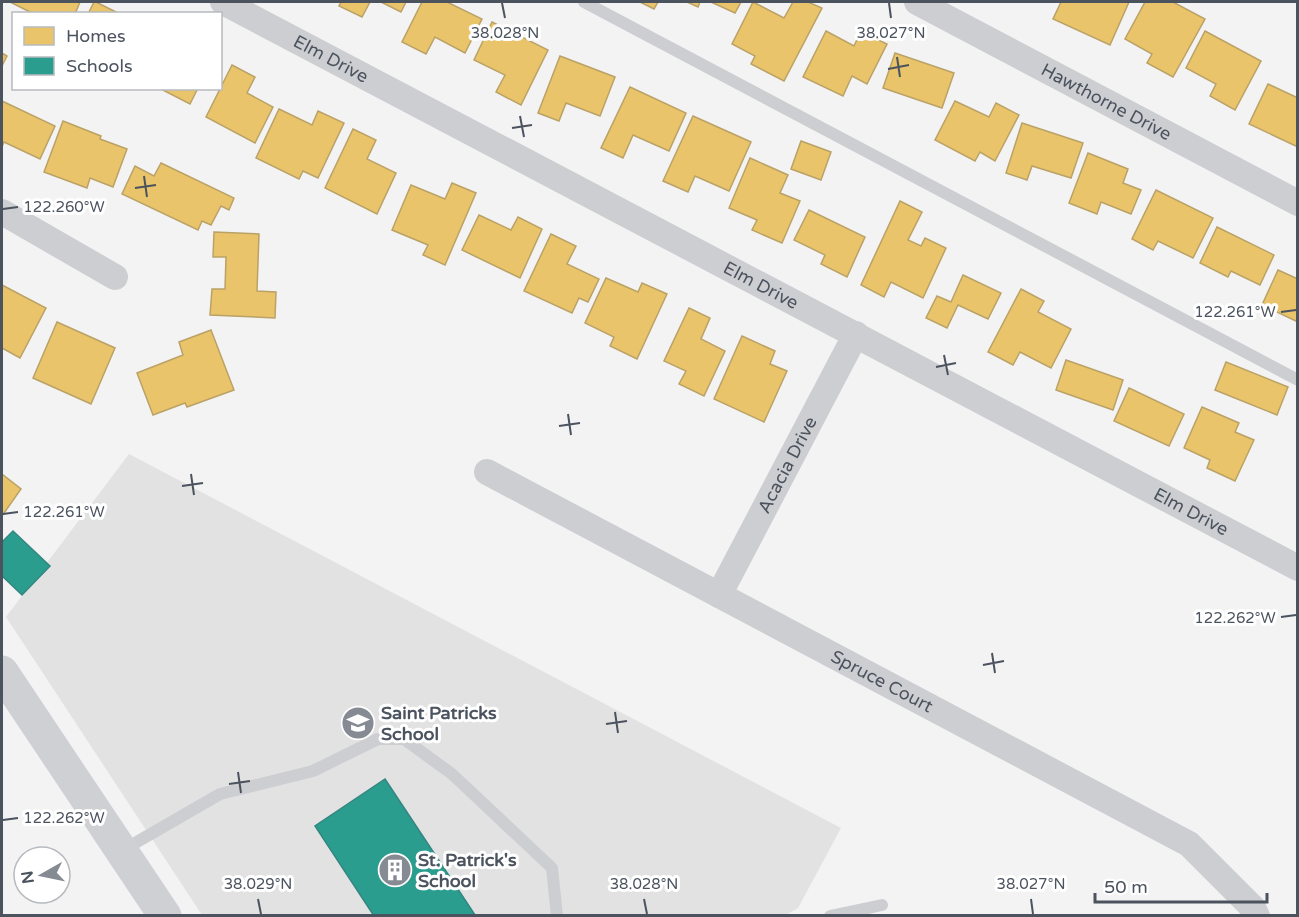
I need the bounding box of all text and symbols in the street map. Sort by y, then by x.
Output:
legend [12,12,222,90]
text: 38.028°N [471,24,539,42]
text: 38.027°N [856,24,926,42]
text: Homes [66,25,126,47]
street label: Elm Drive [290,30,372,88]
text: Schools [66,55,133,77]
street label: Hawthorne Drive [1037,58,1175,145]
text: 122.260°W [23,198,105,216]
street label: Elm Drive [720,257,802,314]
text: 122.261°W [1194,303,1276,321]
street label: Acacia Drive [753,413,822,517]
street label: Elm Drive [1150,483,1232,540]
text: 122.261°W [23,503,105,521]
text: 122.262°W [1194,609,1276,627]
street label: Spruce Court [827,645,937,717]
place label: Saint Patricks School [381,702,497,745]
school or university icon: Saint Patricks School [340,705,376,741]
text: 122.262°W [23,809,105,827]
north arrow [12,845,72,905]
place label: St. Patrick's School [418,849,517,892]
building icon: St. Patrick's School [377,852,413,888]
scale bar [1095,866,1268,904]
text: N [17,869,39,885]
text: 38.029°N [224,875,292,893]
text: 38.028°N [610,875,678,893]
text: 38.027°N [996,875,1066,893]
text: 50 m [1104,876,1148,898]

